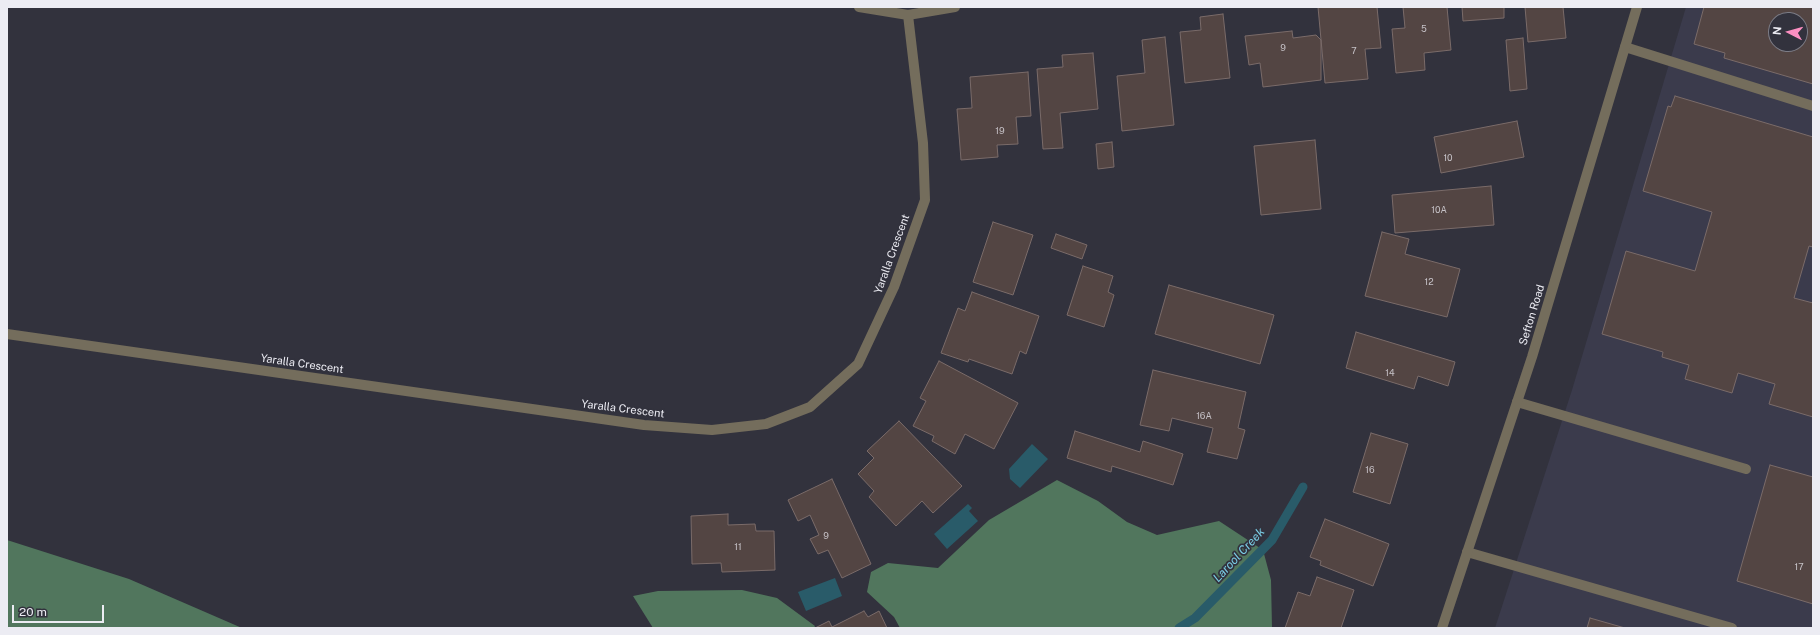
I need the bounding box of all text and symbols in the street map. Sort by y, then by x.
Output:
north arrow [1768,12,1808,52]
house number: 5 [1421,24,1427,34]
text: N [1771,26,1783,36]
house number: 9 [1280,43,1286,53]
house number: 7 [1351,46,1357,56]
house number: 19 [995,126,1005,136]
house number: 10 [1443,153,1453,163]
house number: 10A [1431,205,1447,215]
street label: Yaralla Crescent [872,212,912,296]
house number: 12 [1424,277,1434,287]
street label: Sefton Road [1517,283,1547,347]
street label: Yaralla Crescent [260,352,344,376]
house number: 14 [1385,368,1395,378]
street label: Yaralla Crescent [581,397,665,421]
house number: 16A [1196,411,1212,421]
house number: 16 [1365,465,1375,475]
water label: Larool Creek [1210,525,1268,585]
house number: 9 [823,531,829,541]
house number: 11 [734,542,742,552]
house number: 17 [1794,562,1804,572]
scale bar [14,597,106,623]
text: 20 m [19,605,47,619]

